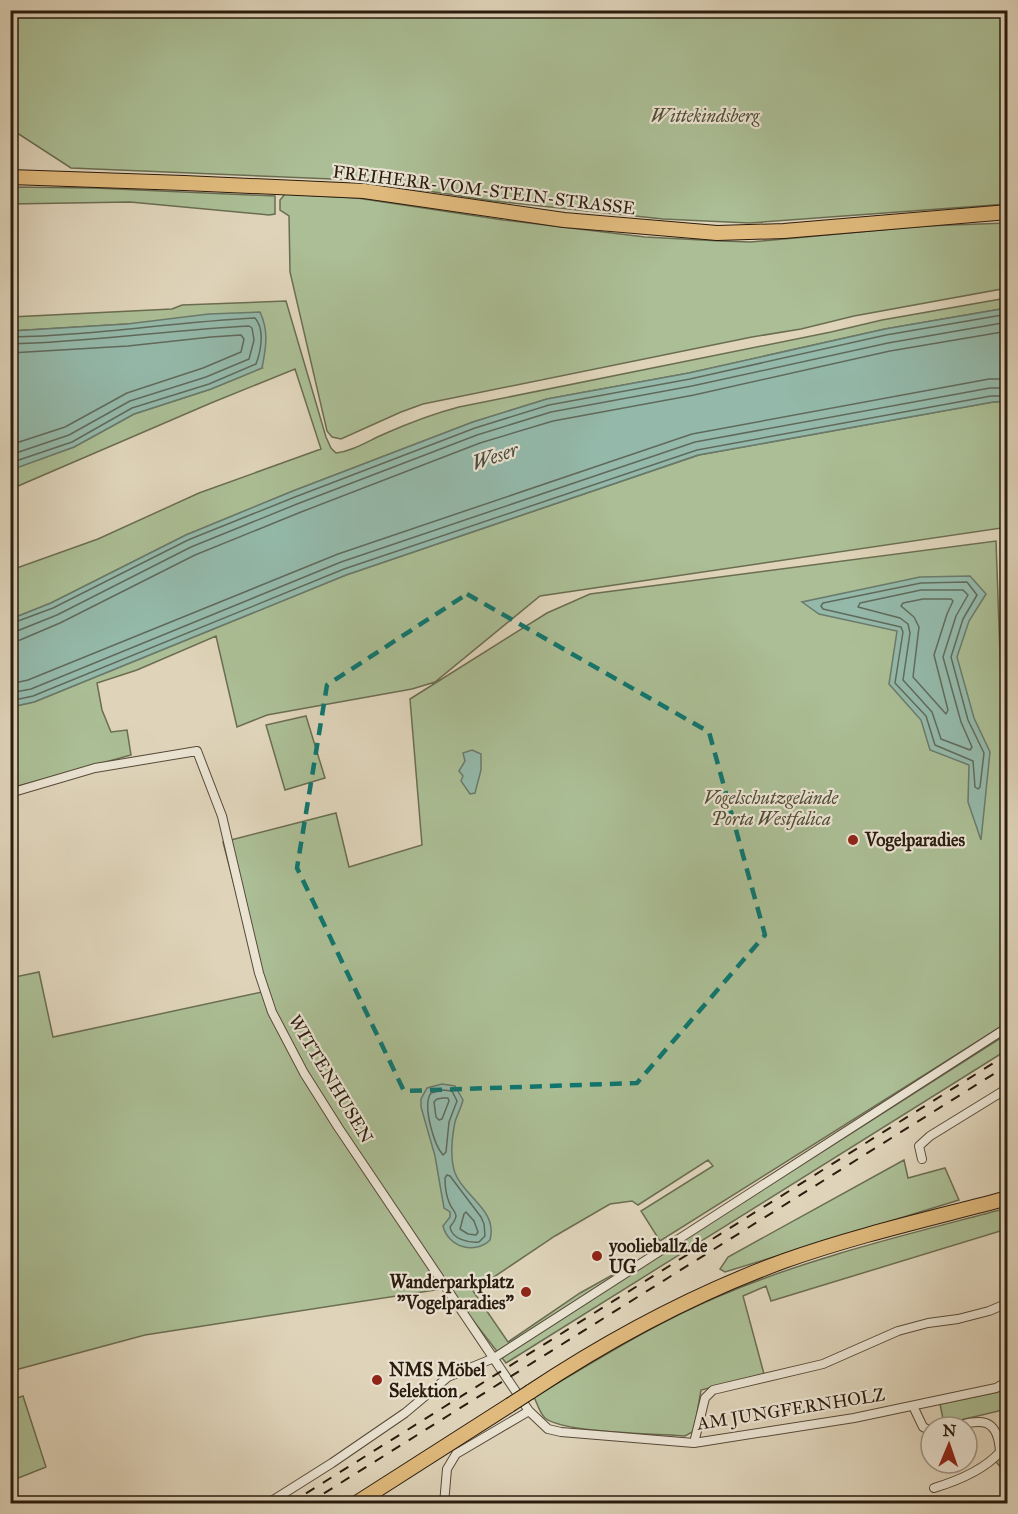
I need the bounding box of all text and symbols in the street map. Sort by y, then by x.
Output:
park label: Wittekindsberg [651,105,760,127]
street label: FREIHERR-VOM-STEIN-STRASSE [331,160,637,220]
water label: Weser [469,436,523,475]
park label: Vogelschutzgelände Porta Westfalica [704,787,840,830]
place label: Vogelparadies [864,829,966,852]
marker: Vogelparadies [846,833,860,847]
street label: WITTENHUSEN [284,1011,378,1147]
place label: yoolieballz.de UG [608,1235,708,1278]
marker: yoolieballz.de UG [590,1249,604,1263]
place label: Wanderparkplatz "Vogelparadies" [390,1271,515,1315]
marker: Wanderparkplatz "Vogelparadies" [519,1285,533,1299]
place label: NMS Möbel Selektion [389,1359,487,1402]
marker: NMS Möbel Selektion [370,1373,384,1387]
street label: AM JUNGFERNHOLZ [694,1383,887,1436]
north arrow [919,1415,979,1475]
text: N [942,1421,957,1440]

